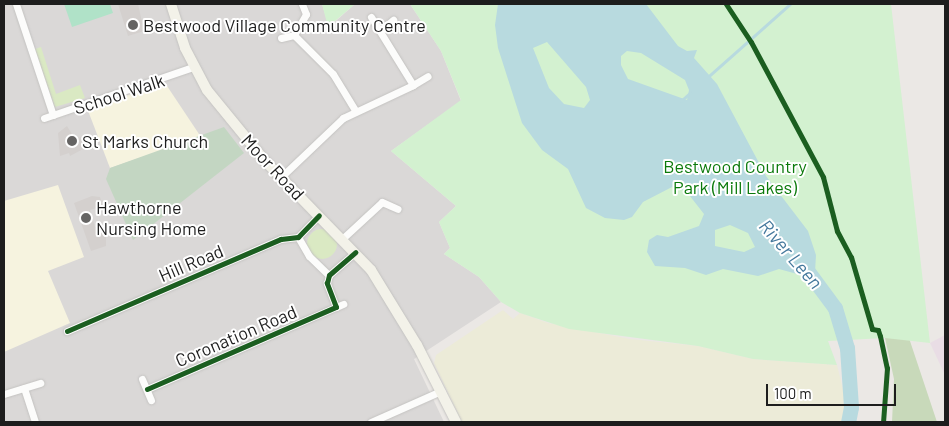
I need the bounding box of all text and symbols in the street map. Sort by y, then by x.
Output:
place label: Bestwood Village Community Centre [143,14,426,36]
marker: Bestwood Village Community Centre [127,19,139,31]
street label: School Walk [71,69,167,119]
street label: Moor Road [237,129,309,205]
place label: St Marks Church [82,130,208,152]
marker: St Marks Church [66,135,78,147]
park label: Bestwood Country Park (Mill Lakes) [663,156,807,198]
place label: Hawthorne Nursing Home [96,197,206,240]
marker: Hawthorne Nursing Home [80,212,92,224]
water label: River Leen [755,215,827,293]
street label: Hill Road [155,240,227,286]
street label: Coronation Road [172,301,300,371]
scale bar [769,374,899,406]
text: 100 m [774,384,812,402]

